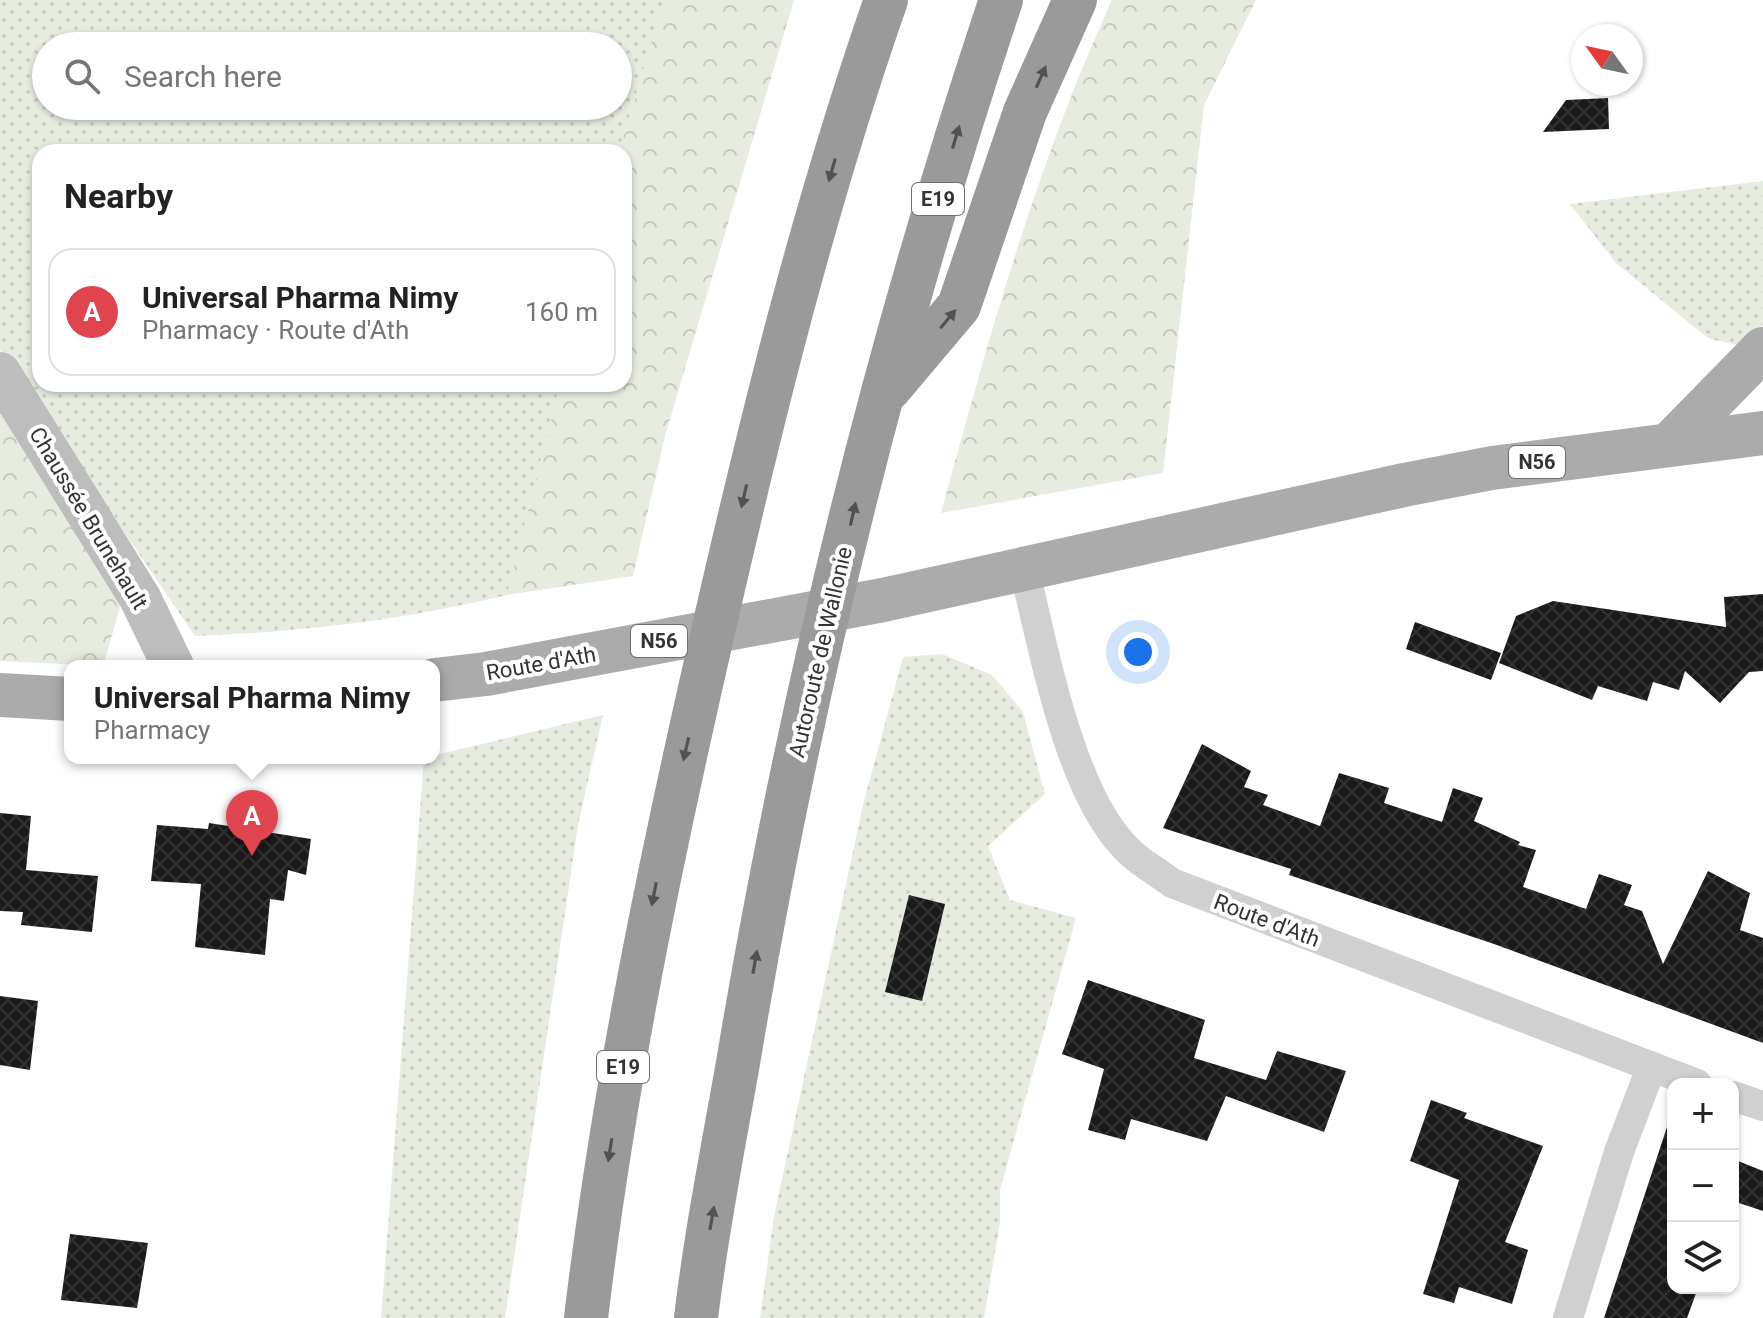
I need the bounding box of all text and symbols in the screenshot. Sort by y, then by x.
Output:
north arrow [1571,24,1643,96]
search box [32,32,632,120]
icon: search [60,54,104,98]
text: Search here [124,59,282,94]
one-way arrow [1034,66,1048,89]
one-way arrow [950,125,962,149]
one-way arrow [825,158,838,182]
text: Nearby [64,176,173,216]
road number: E19 [912,183,964,215]
text: Universal Pharma Nimy [142,280,458,315]
text: A [83,297,101,327]
text: 160 m [525,297,598,327]
one-way arrow [939,309,956,329]
text: Pharmacy · Route d'Ath [142,315,409,345]
street label: Chaussée Brunehault [24,423,153,614]
road number: N56 [1509,446,1565,478]
one-way arrow [737,483,750,508]
one-way arrow [847,501,860,526]
street label: Autoroute de Wallonie [784,544,857,760]
road number: N56 [631,625,687,657]
your location [1118,632,1158,672]
street label: Route d'Ath [484,642,598,685]
popup [64,660,440,764]
text: Universal Pharma Nimy [94,680,410,715]
text: Pharmacy [94,715,210,745]
one-way arrow [679,737,691,762]
pin: A [226,790,278,856]
one-way arrow [648,882,660,907]
street label: Route d'Ath [1211,889,1323,952]
one-way arrow [750,949,762,974]
road number: E19 [597,1051,649,1083]
map controls [1667,1078,1739,1294]
button: + [1667,1078,1739,1150]
one-way arrow [603,1138,616,1163]
button: − [1667,1150,1739,1222]
one-way arrow [706,1205,718,1230]
button: layers [1667,1222,1739,1294]

